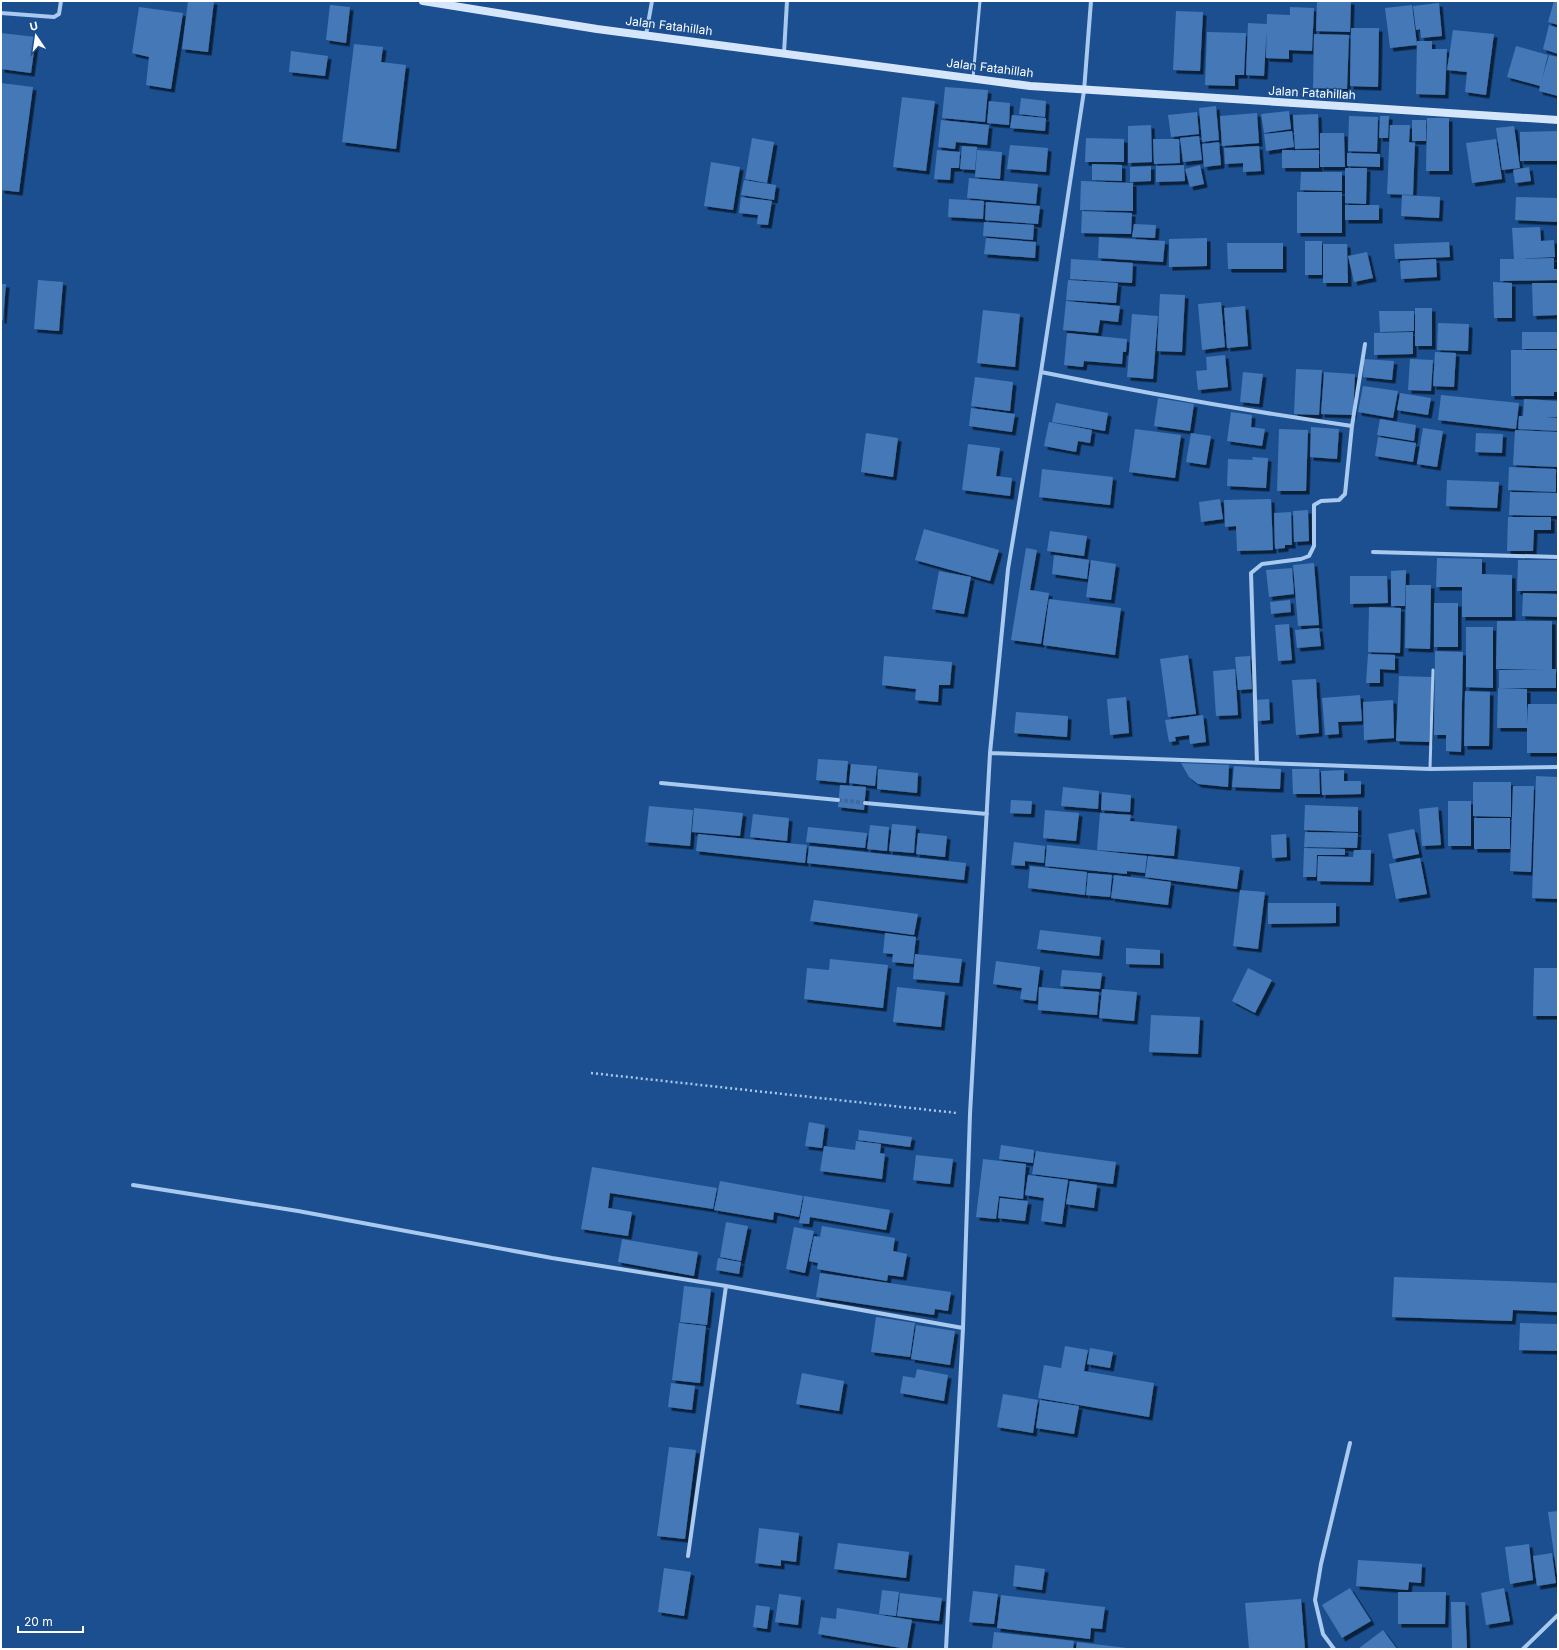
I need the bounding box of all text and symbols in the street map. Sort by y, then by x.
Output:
street label: Jalan Fatahillah [625,13,713,38]
north arrow [16,16,56,56]
text: U [28,19,39,34]
street label: Jalan Fatahillah [946,55,1034,80]
street label: Jalan Fatahillah [1268,83,1356,102]
scale bar [18,1608,83,1634]
text: 20 m [24,1614,53,1629]

